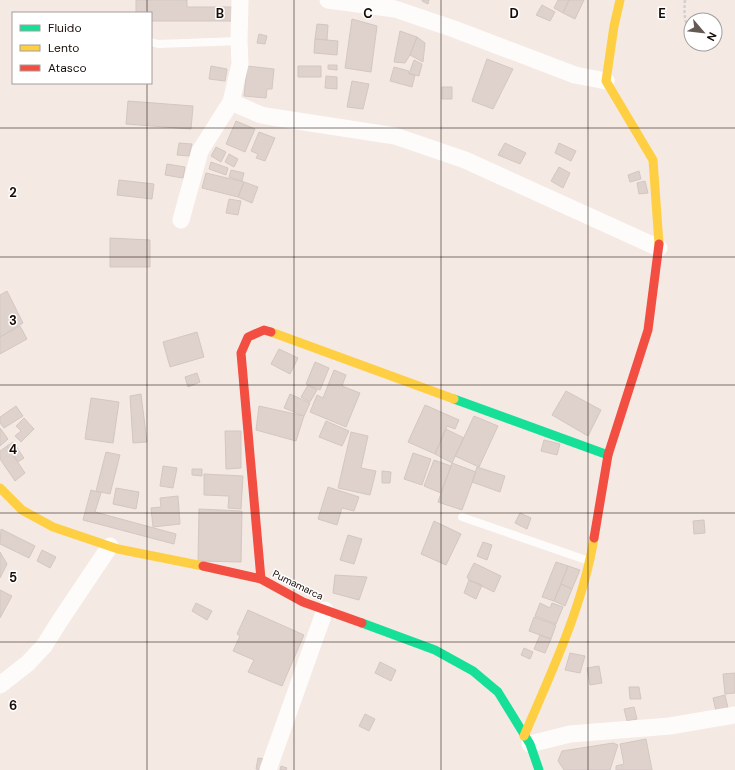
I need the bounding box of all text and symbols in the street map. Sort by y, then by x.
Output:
text: B [216,5,224,22]
text: C [363,5,373,22]
text: D [509,5,519,22]
text: E [658,5,666,22]
legend [12,12,152,84]
north arrow [683,12,723,52]
text: Fluido [48,20,82,36]
text: N [704,30,720,44]
text: Lento [48,40,79,56]
text: Atasco [48,60,87,76]
text: 2 [9,184,17,201]
text: 3 [9,312,17,329]
text: 4 [9,441,17,458]
street label: Pumamarca [270,567,326,603]
text: 5 [9,569,17,586]
text: 6 [9,697,17,714]

